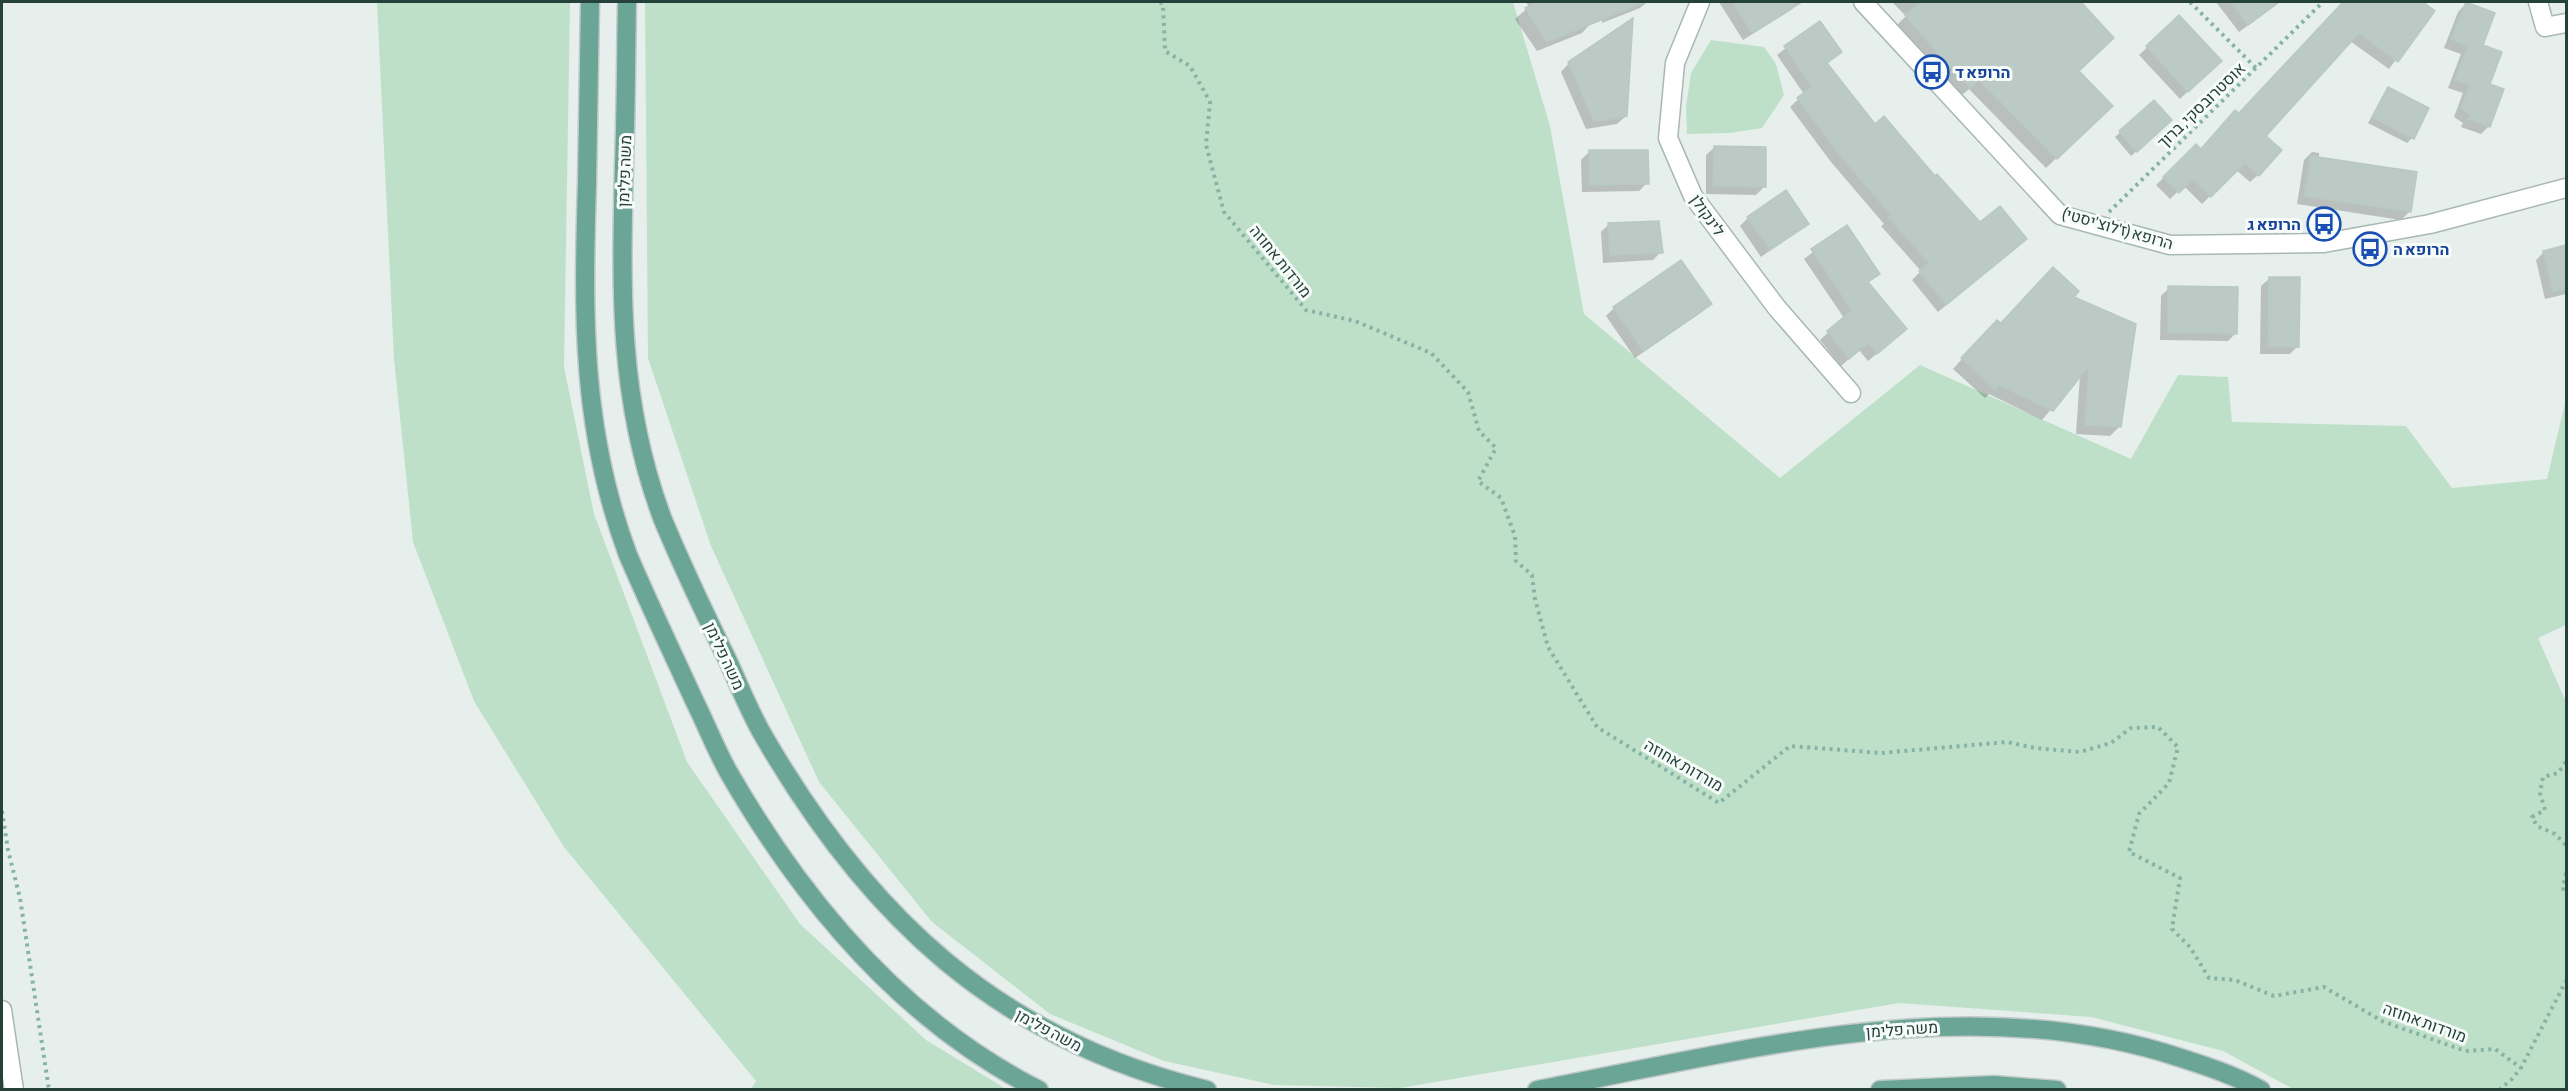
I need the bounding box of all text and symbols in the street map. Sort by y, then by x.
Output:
bus stop icon: הרופא ד [1914,54,1950,90]
street label: אוסטרובסקי, ברוך [2153,59,2249,151]
place label: הרופא ד [1955,63,2010,81]
street label: משה פלימן [614,135,634,207]
street label: לינקולן [1687,191,1729,239]
street label: הרופא (ז'לוצ'יסטי) [2060,204,2175,253]
bus stop icon: הרופא ג [2306,206,2342,242]
place label: הרופא ג [2248,215,2301,233]
street label: מורדות אחוזה [1246,221,1316,301]
bus stop icon: הרופא ה [2352,231,2388,267]
place label: הרופא ה [2393,240,2449,258]
street label: משה פלימן [702,619,748,693]
street label: מורדות אחוזה [1642,735,1726,795]
street label: מורדות אחוזה [2381,999,2469,1045]
street label: משה פלימן [1013,1005,1085,1055]
street label: משה פלימן [1865,1018,1939,1040]

